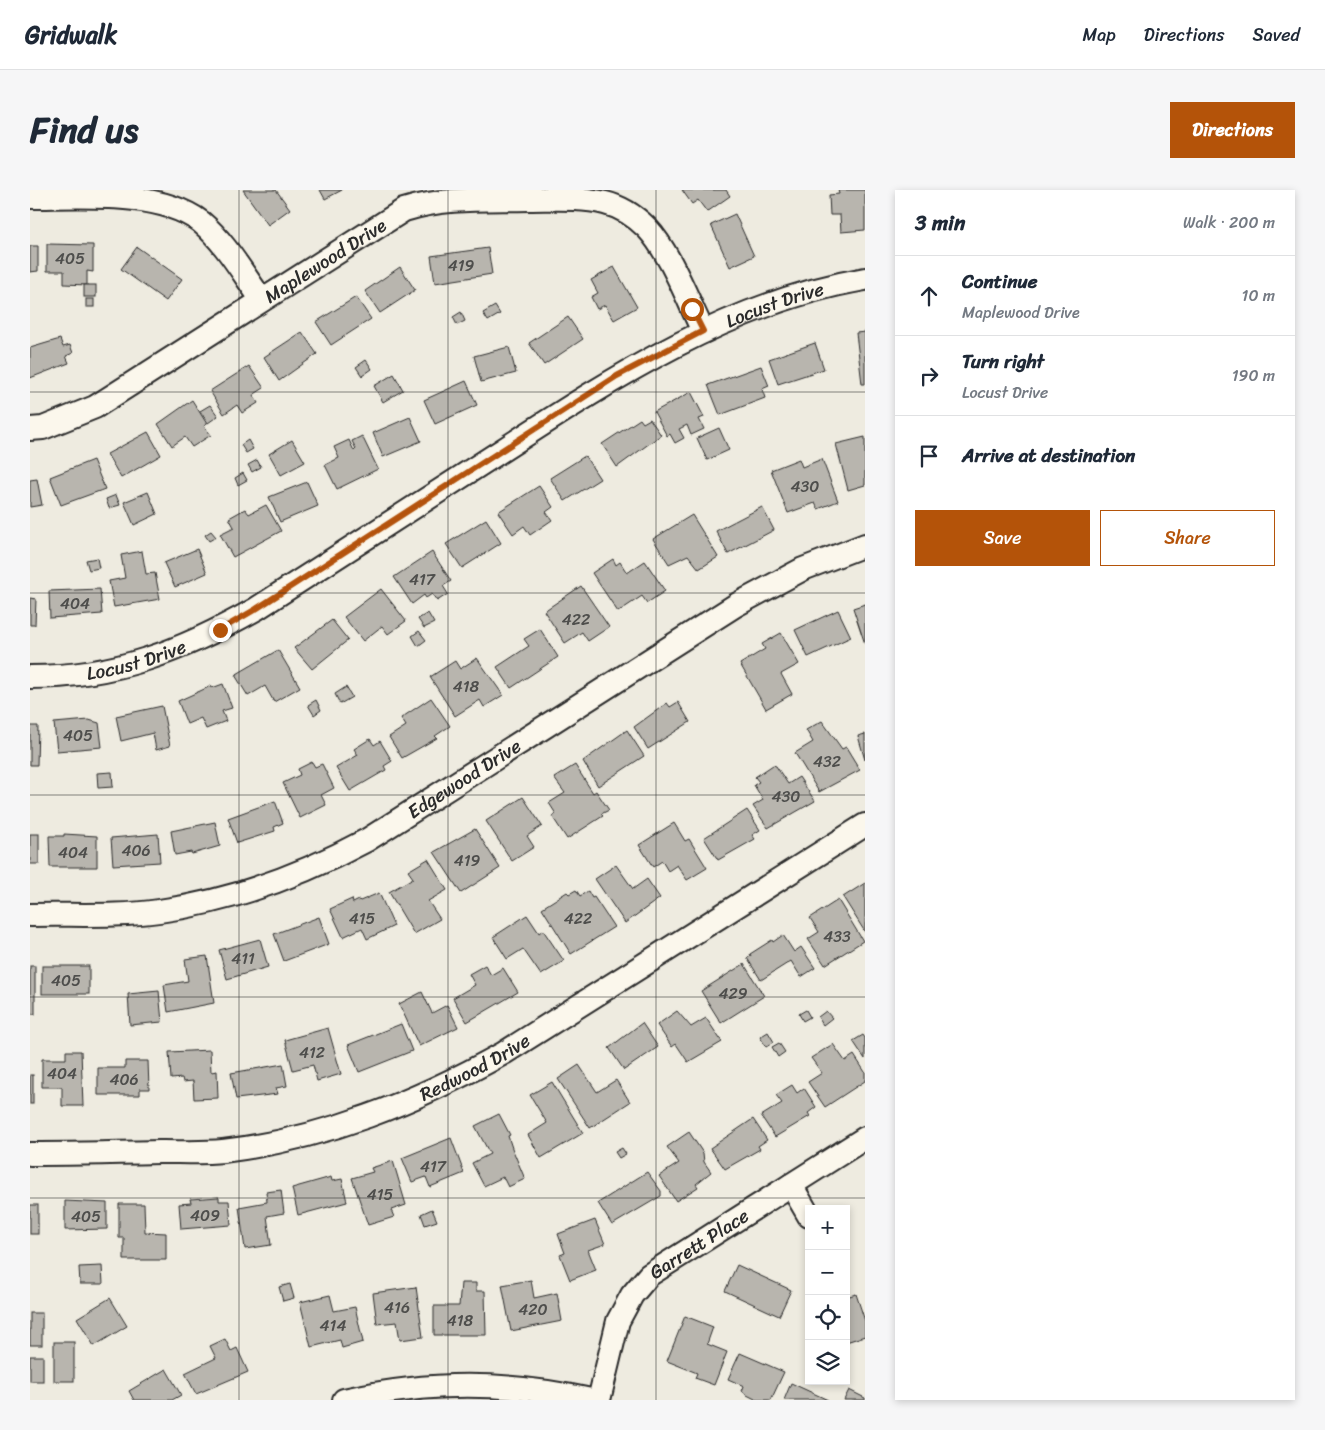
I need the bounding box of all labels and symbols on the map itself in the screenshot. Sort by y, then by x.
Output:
street label: Maplewood Drive [258,209,393,312]
house number: 405 [55,244,85,273]
house number: 419 [448,251,475,280]
street label: Locust Drive [720,272,828,337]
route start [681,298,704,321]
house number: 430 [791,472,819,501]
house number: 417 [409,565,436,594]
house number: 404 [60,589,90,618]
house number: 422 [562,605,590,634]
route end [209,619,232,642]
street label: Locust Drive [84,630,192,690]
house number: 418 [453,672,480,701]
house number: 405 [63,721,93,750]
street label: Edgewood Drive [400,730,528,828]
house number: 432 [813,747,841,776]
house number: 430 [772,782,800,811]
house number: 406 [121,836,151,865]
house number: 404 [58,838,88,867]
house number: 419 [454,846,481,875]
house number: 415 [349,904,376,933]
house number: 422 [564,904,592,933]
house number: 433 [823,922,851,951]
house number: 411 [231,944,255,973]
house number: 405 [51,966,81,995]
house number: 429 [718,979,748,1008]
street label: Redwood Drive [414,1024,537,1110]
house number: 412 [299,1038,325,1067]
house number: 404 [47,1059,77,1088]
house number: 406 [109,1065,139,1094]
house number: 417 [420,1152,447,1181]
house number: 415 [367,1180,394,1209]
street label: Garrett Place [642,1199,756,1288]
house number: 409 [190,1201,220,1230]
house number: 405 [71,1202,101,1231]
house number: 416 [384,1293,410,1322]
house number: 420 [518,1295,548,1324]
house number: 418 [447,1306,474,1335]
house number: 414 [320,1311,346,1340]

